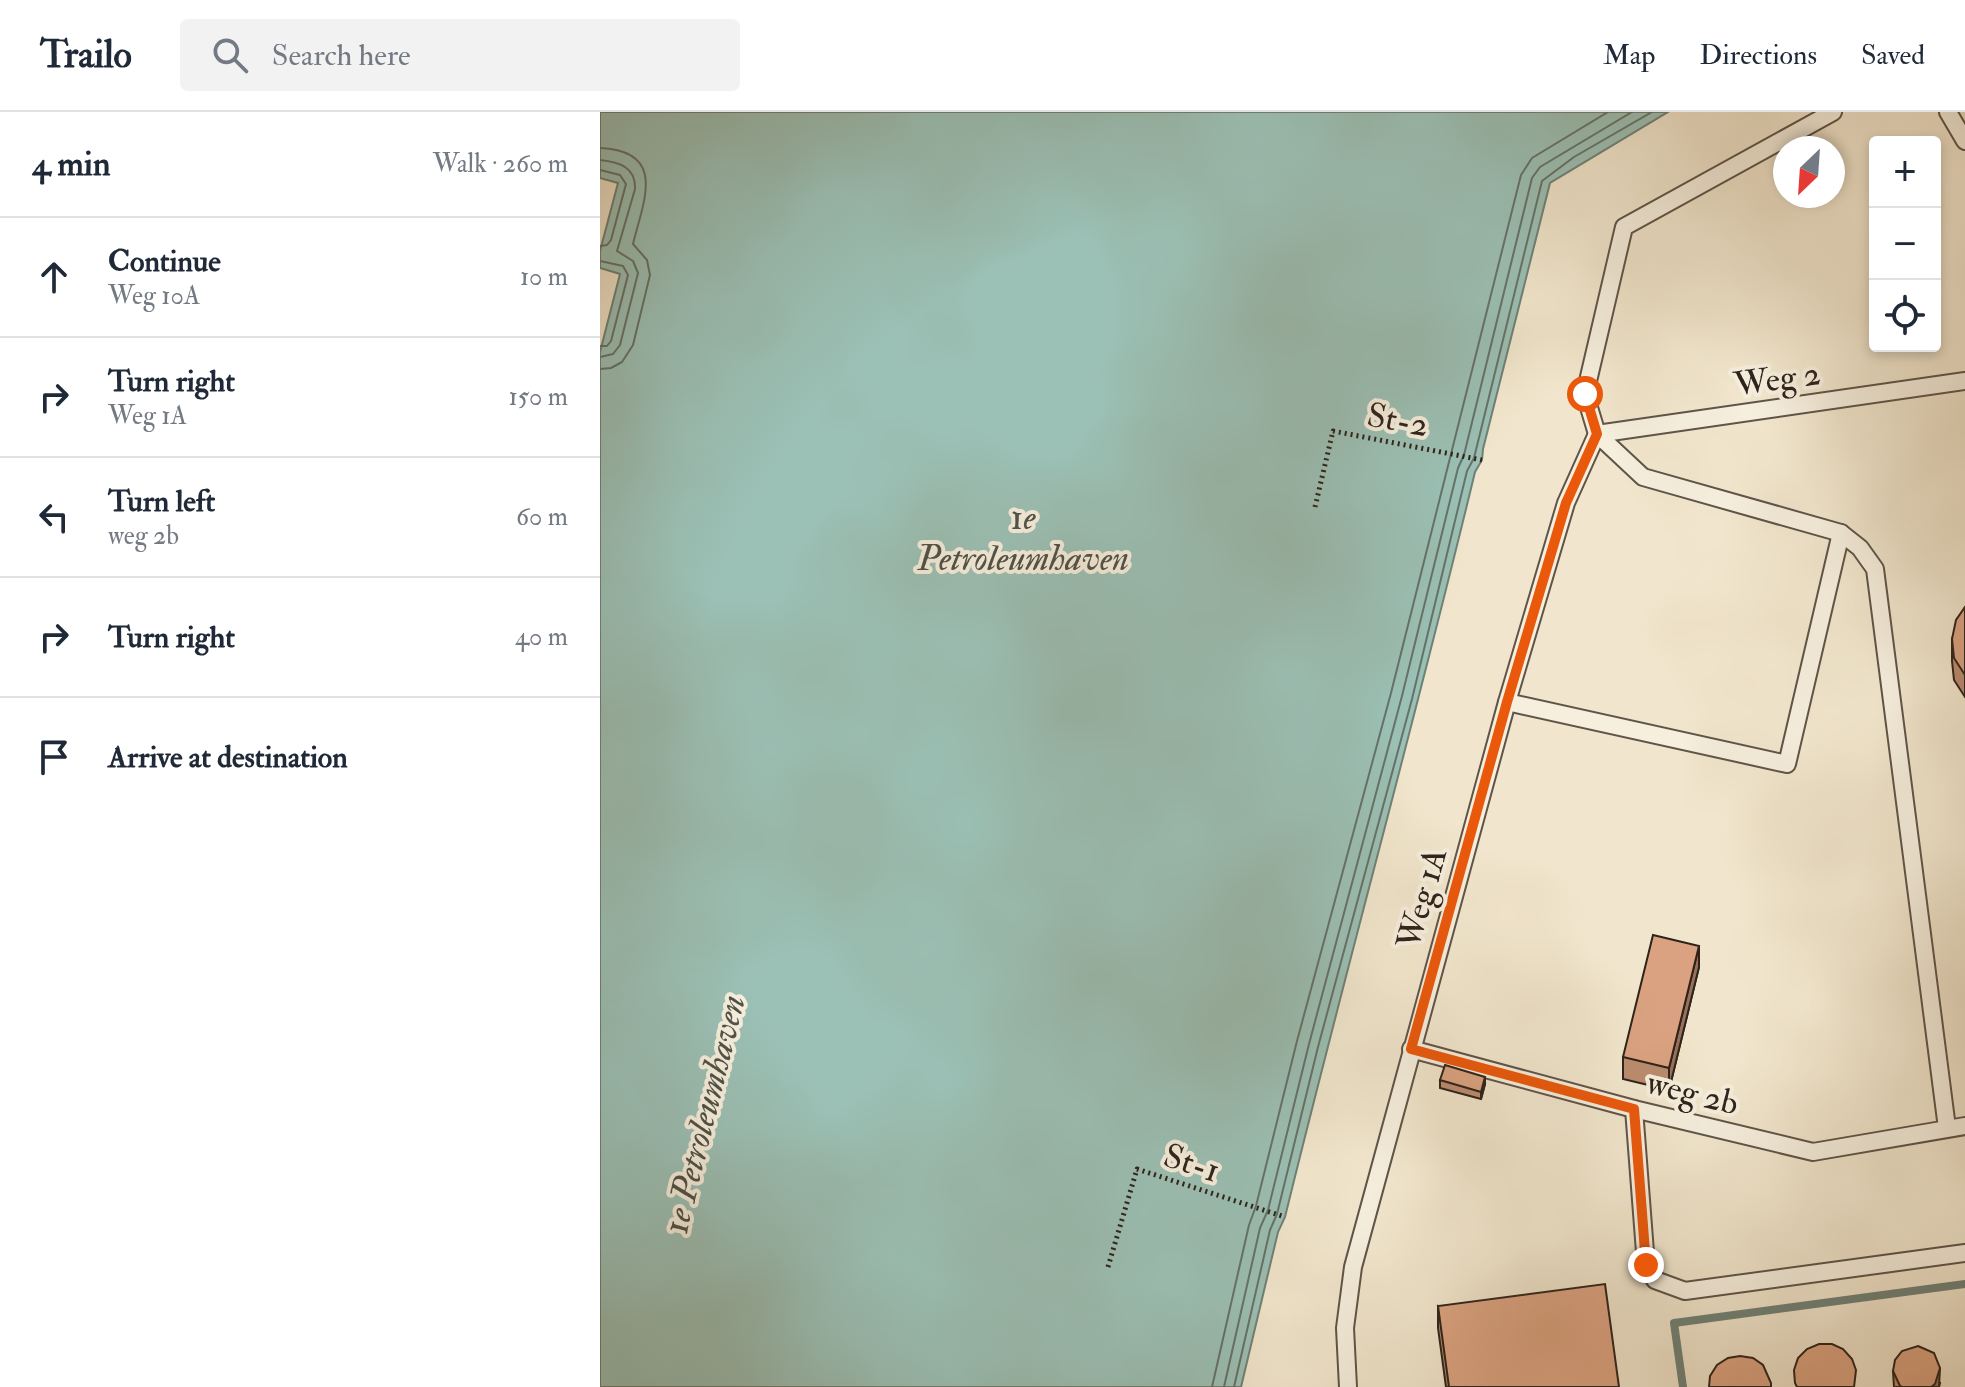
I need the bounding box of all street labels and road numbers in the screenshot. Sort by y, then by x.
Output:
street label: Weg 2 [1730,352,1823,407]
street label: St-2 [1363,393,1432,447]
street label: Weg 1A [1387,842,1457,955]
street label: weg 2b [1642,1061,1743,1126]
street label: St-1 [1158,1134,1225,1193]

